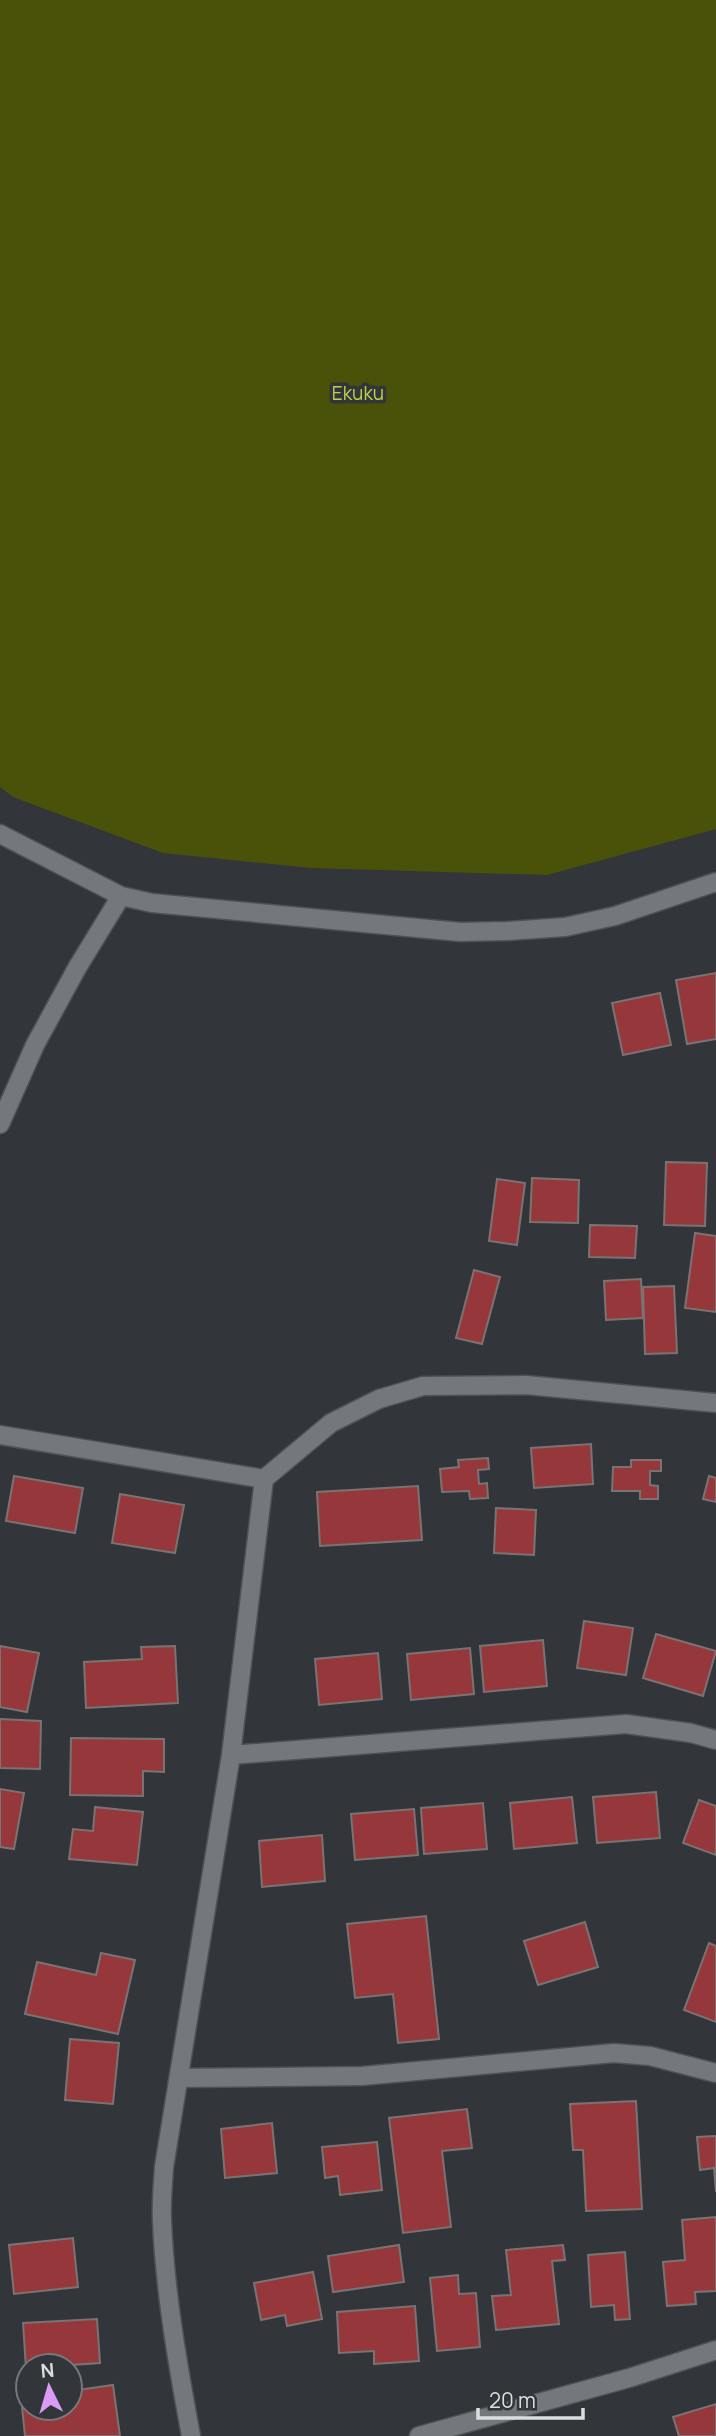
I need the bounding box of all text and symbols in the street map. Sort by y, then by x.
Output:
park label: Ekuku [332,380,384,406]
north arrow [14,2352,84,2422]
text: N [40,2357,55,2384]
scale bar [478,2376,583,2420]
text: 20 m [489,2386,536,2414]

